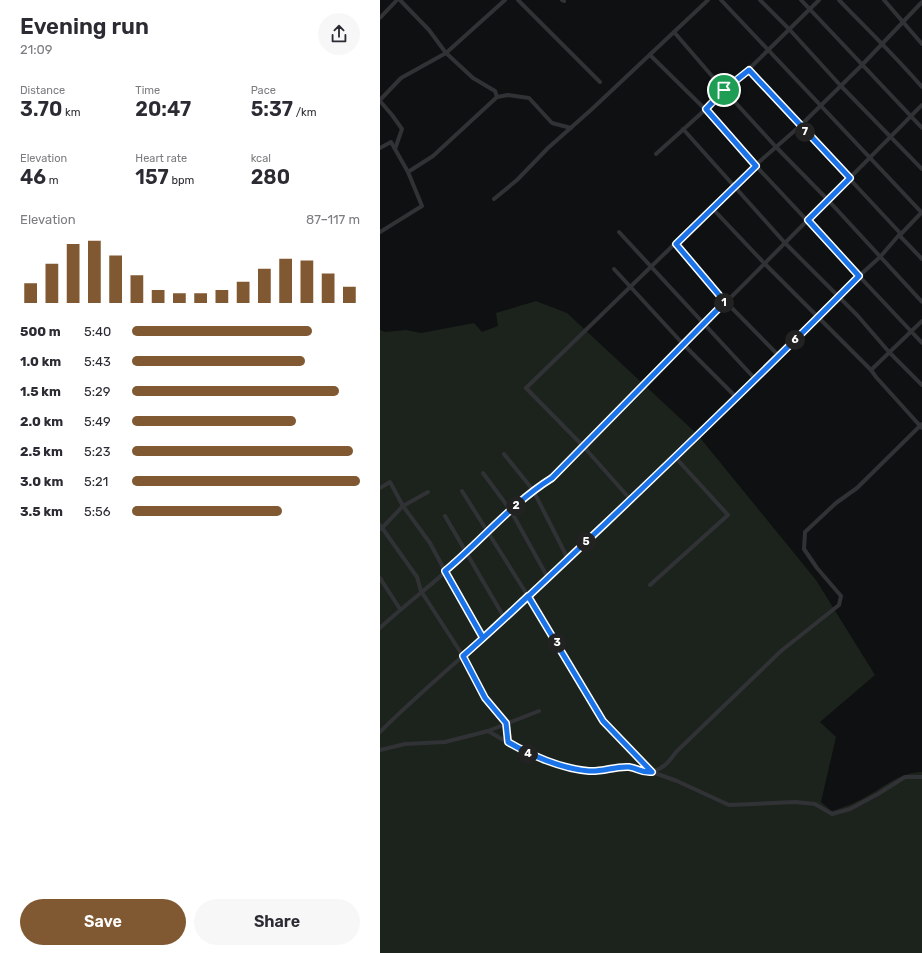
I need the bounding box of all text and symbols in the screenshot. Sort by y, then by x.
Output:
text: Evening run [20,13,149,40]
button: share [318,13,360,55]
text: 21:09 [20,42,53,57]
pin [707,73,741,107]
icon: arrive [713,79,735,101]
text: Distance [20,84,65,97]
text: Time [135,84,160,97]
text: Pace [251,84,276,97]
text: 3.70 [20,97,62,121]
text: 20:47 [135,97,191,121]
text: 5:37 [251,97,293,121]
text: km [62,106,80,119]
text: /km [293,106,316,119]
pin: 7 [795,122,815,142]
text: 7 [802,125,808,138]
text: Elevation [20,152,67,165]
text: Heart rate [135,152,187,165]
text: kcal [251,152,271,165]
text: 46 [20,165,46,189]
text: 157 [135,165,169,189]
text: 280 [251,165,290,189]
text: m [46,174,59,187]
text: bpm [169,174,194,187]
text: Elevation [20,212,76,227]
text: 87–117 m [306,212,360,227]
pin: 1 [714,293,734,313]
text: 1 [721,296,727,309]
text: 500 m [20,324,61,339]
text: 5:40 [84,324,111,339]
pin: 6 [785,330,805,350]
text: 6 [791,333,799,346]
text: 1.0 km [20,354,61,369]
text: 5:43 [84,354,111,369]
text: 1.5 km [20,384,61,399]
text: 5:29 [84,384,110,399]
text: 2.0 km [20,414,63,429]
text: 5:49 [84,414,111,429]
text: 2.5 km [20,444,63,459]
text: 5:23 [84,444,111,459]
text: 3.0 km [20,474,63,489]
text: 5:21 [84,474,108,489]
pin: 2 [506,496,526,516]
text: 2 [512,499,520,512]
text: 3.5 km [20,504,63,519]
text: 5:56 [84,504,111,519]
pin: 5 [576,532,596,552]
text: 5 [582,535,590,548]
pin: 3 [547,633,567,653]
text: 3 [553,636,561,649]
pin: 4 [518,744,538,764]
text: 4 [524,747,532,760]
button: Save [20,899,186,945]
button: Share [194,899,360,945]

